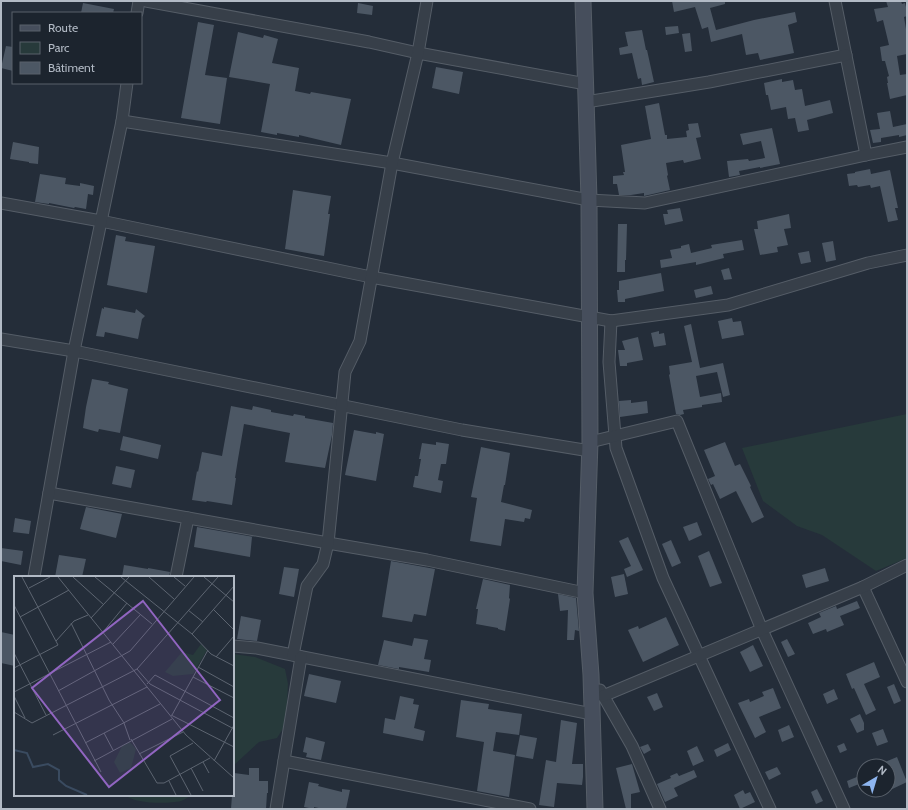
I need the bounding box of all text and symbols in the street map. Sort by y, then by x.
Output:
legend [12,12,142,84]
text: Route [48,20,78,35]
text: Parc [48,40,70,55]
text: Bâtiment [48,60,95,75]
inset map [14,576,234,796]
north arrow [856,758,896,798]
text: N [875,762,890,778]

